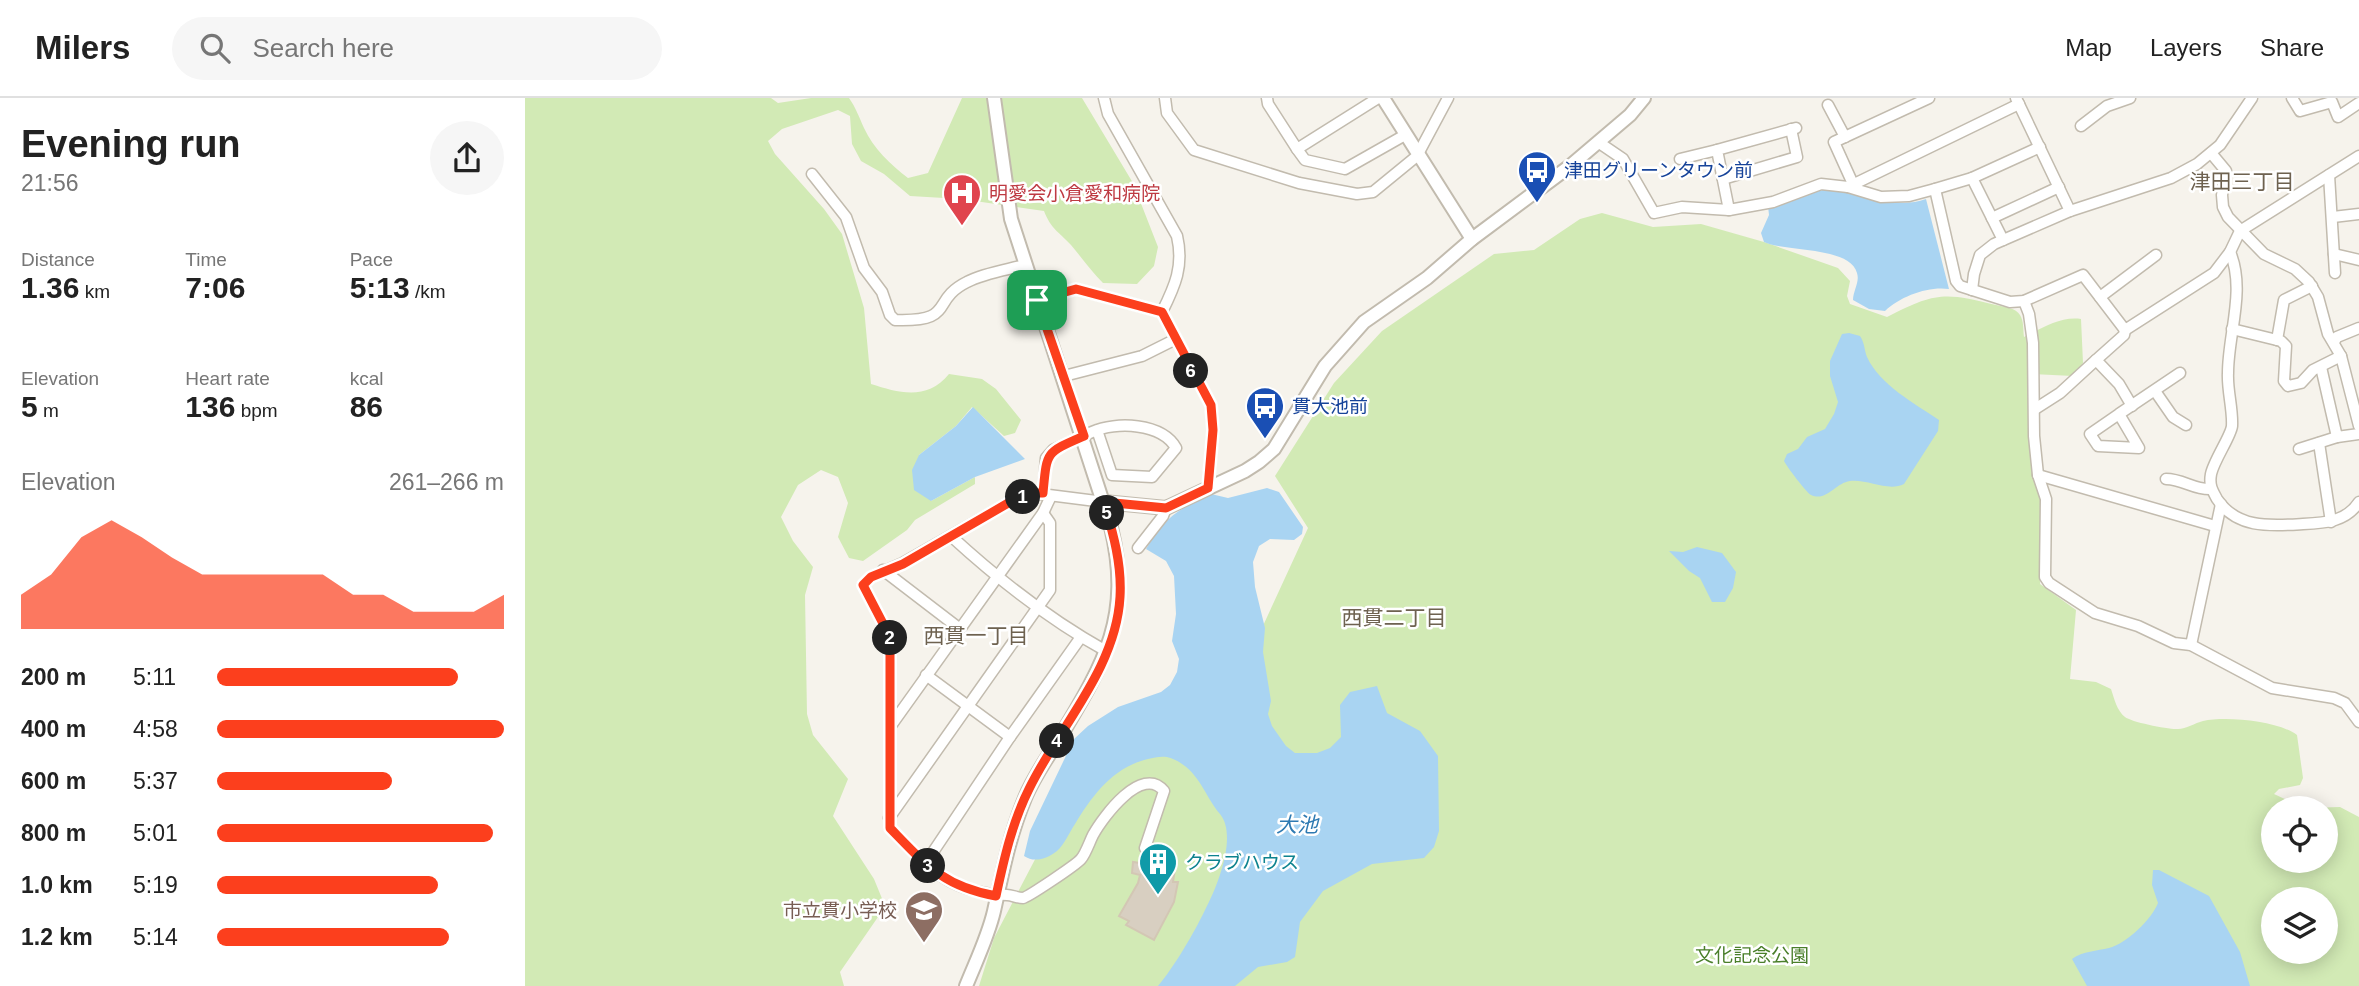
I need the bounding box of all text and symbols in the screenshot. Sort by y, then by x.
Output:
search box [172,17,662,80]
text: Milers [35,29,130,66]
icon: search [196,29,234,67]
text: Search here [252,33,394,63]
text: Map [2065,34,2112,61]
text: Layers [2150,34,2222,61]
text: Share [2260,34,2324,61]
button: share [430,121,504,195]
text: Evening run [21,123,241,165]
bus stop icon: 津田グリーンタウン前 [1516,149,1558,204]
place label: 津田グリーンタウン前 [1564,160,1753,181]
text: 21:56 [21,170,79,196]
district label: 津田三丁目 [2190,170,2295,193]
hospital icon: 明愛会小倉愛和病院 [941,172,983,227]
place label: 明愛会小倉愛和病院 [989,183,1160,204]
text: Distance [21,249,95,270]
text: Time [185,249,227,270]
text: Pace [350,249,393,270]
pin [1007,270,1067,330]
text: 1.36 [21,271,79,304]
text: 7:06 [185,271,245,304]
text: 5:13 [350,271,410,304]
text: km [79,281,110,302]
text: /km [410,281,446,302]
icon: arrive [1018,281,1056,319]
pin: 6 [1173,354,1209,388]
text: 6 [1185,360,1196,381]
text: Elevation [21,368,99,389]
text: Heart rate [185,368,270,389]
text: kcal [350,368,383,389]
bus stop icon: 貫大池前 [1244,385,1286,440]
text: 5 [21,390,38,423]
text: 136 [185,390,235,423]
text: 86 [350,390,383,423]
place label: 貫大池前 [1292,396,1368,417]
text: m [38,400,59,421]
text: bpm [235,400,278,421]
text: Elevation [21,469,116,495]
text: 261–266 m [389,469,504,495]
pin: 1 [1005,480,1041,514]
text: 1 [1017,486,1028,507]
pin: 5 [1089,496,1125,530]
text: 5 [1101,502,1112,523]
district label: 西貫二丁目 [1342,606,1447,629]
pin: 2 [873,620,907,656]
district label: 西貫一丁目 [924,624,1029,647]
text: 2 [884,627,895,648]
text: 200 m [21,664,86,690]
text: 5:11 [133,664,176,690]
text: 400 m [21,716,86,742]
text: 4:58 [133,716,178,742]
pin: 4 [1039,724,1075,758]
text: 4 [1051,730,1062,751]
text: 600 m [21,768,86,794]
text: 5:37 [133,768,178,794]
map controls [2261,796,2338,964]
button: locate [2261,796,2338,873]
water label: 大池 [1276,813,1320,836]
text: 800 m [21,820,86,846]
text: 5:01 [133,820,178,846]
building icon: クラブハウス [1137,841,1179,896]
pin: 3 [911,848,945,884]
place label: クラブハウス [1185,852,1299,873]
text: 3 [922,855,933,876]
text: 1.0 km [21,872,93,898]
text: 5:19 [133,872,178,898]
button: layers [2261,887,2338,964]
school or university icon: 市立貫小学校 [903,889,945,944]
place label: 市立貫小学校 [783,900,897,921]
text: 1.2 km [21,924,93,950]
text: 5:14 [133,924,178,950]
park label: 文化記念公園 [1695,945,1809,966]

